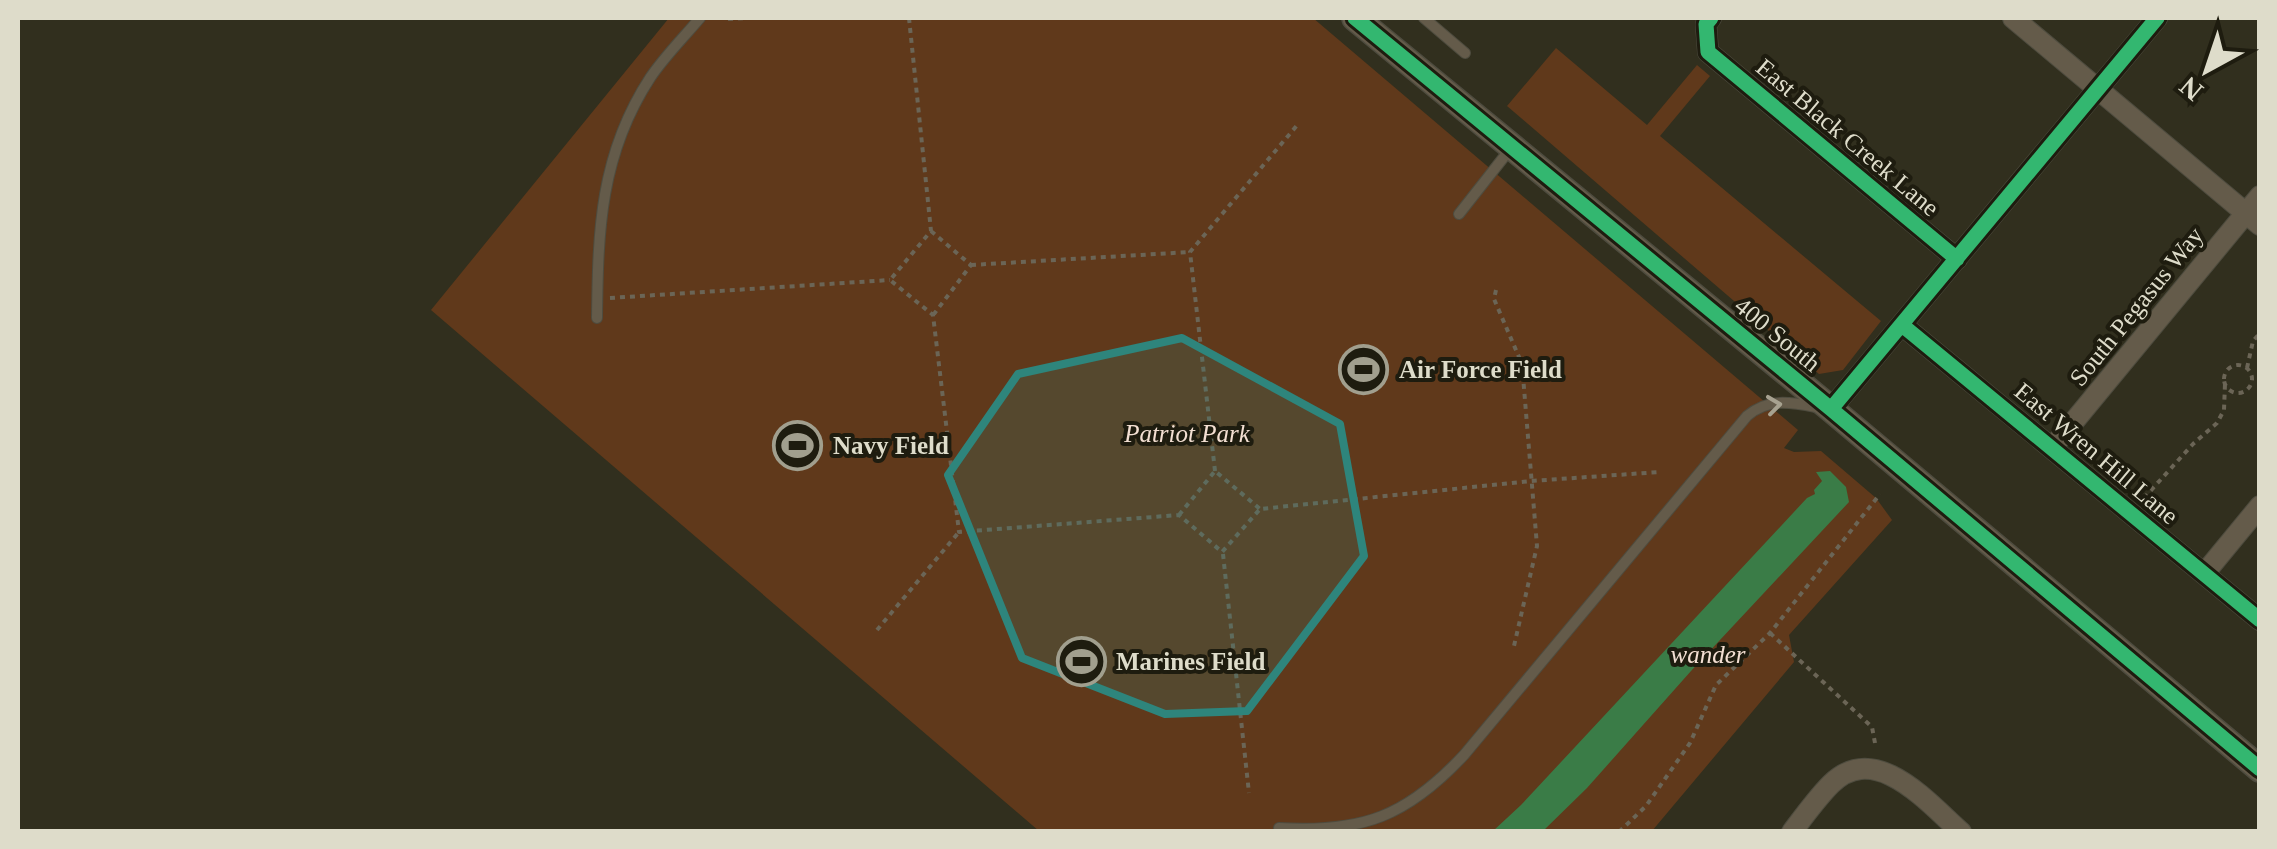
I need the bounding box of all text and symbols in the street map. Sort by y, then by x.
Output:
north arrow [2157,20,2257,120]
street label: East Black Creek Lane [1751,53,1944,222]
text: N [2174,70,2209,107]
street label: South Pegasus Way [2064,221,2209,391]
street label: 400 South [1730,292,1826,377]
sports icon: Air Force Field [1338,343,1390,395]
place label: Air Force Field [1399,356,1562,383]
street label: East Wren Hill Lane [2010,377,2184,530]
one-way arrow [1766,396,1782,417]
sports icon: Navy Field [772,419,824,471]
park label: Patriot Park [1123,420,1251,447]
place label: Navy Field [833,432,949,459]
sports icon: Marines Field [1055,635,1107,687]
park label: wander [1671,641,1746,668]
place label: Marines Field [1116,648,1265,675]

